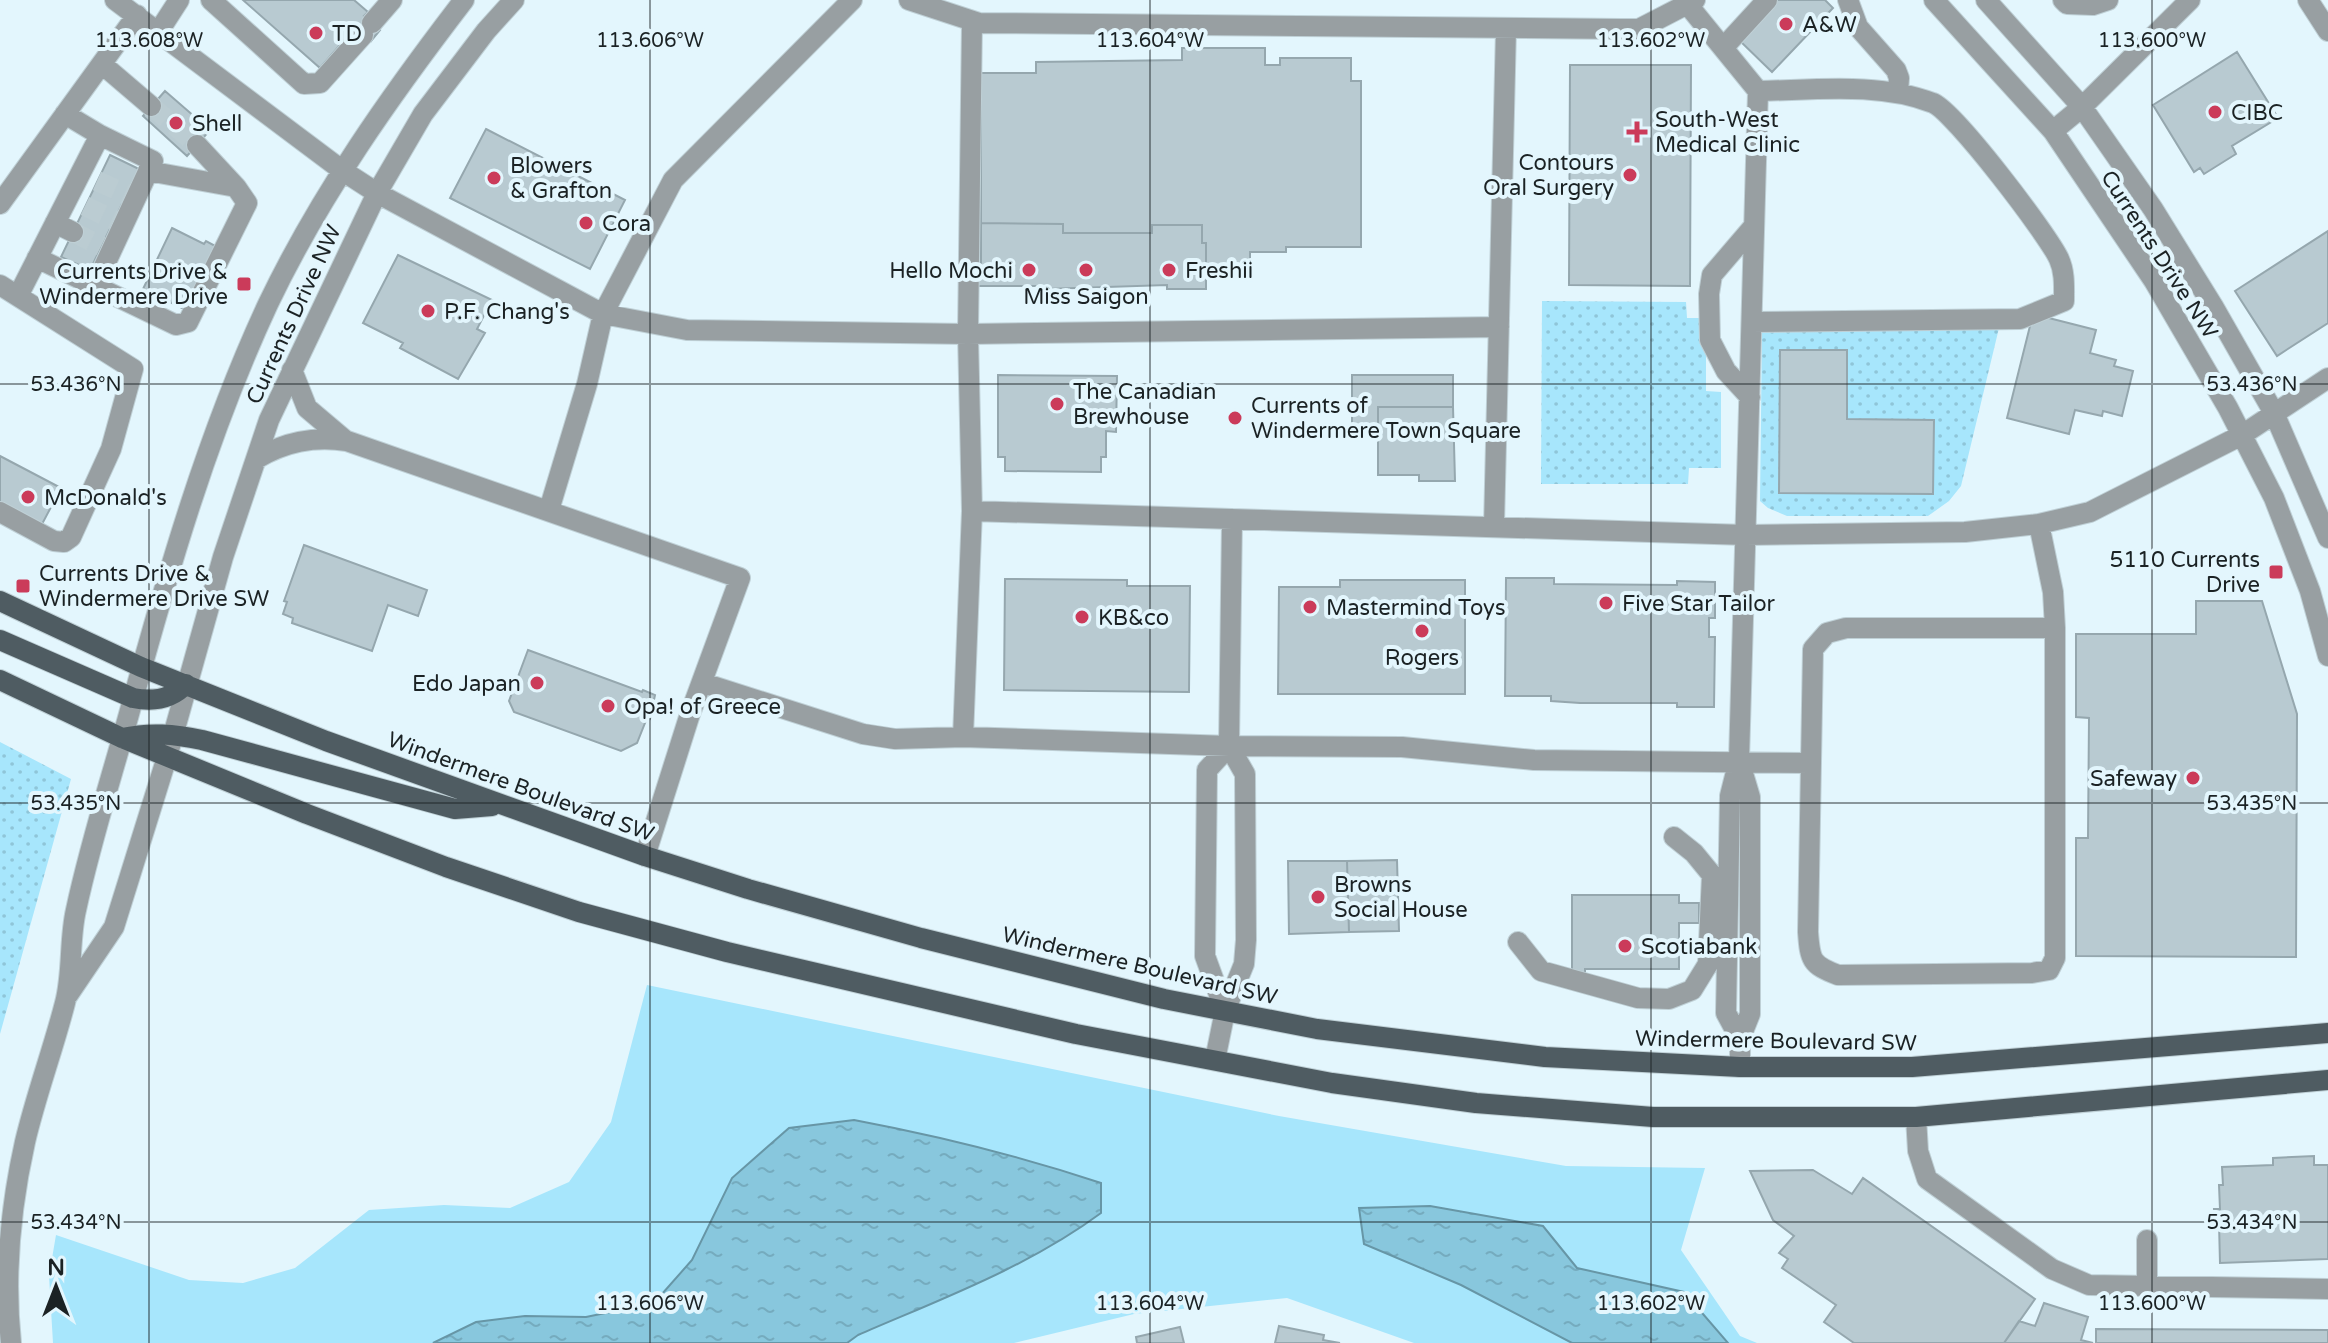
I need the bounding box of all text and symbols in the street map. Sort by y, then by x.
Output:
place label: A&W [1802,12,1857,38]
marker: A&W [1777,15,1795,33]
place label: TD [332,21,362,47]
marker: TD [307,24,325,42]
text: 113.608°W [95,29,203,53]
text: 113.606°W [596,29,704,53]
text: 113.604°W [1096,29,1204,53]
text: 113.602°W [1597,29,1705,53]
text: 113.600°W [2098,29,2206,53]
place label: CIBC [2231,100,2283,126]
marker: CIBC [2206,103,2224,121]
place label: South-West Medical Clinic [1655,107,1800,158]
place label: Shell [192,111,242,137]
marker: Shell [167,114,185,132]
marker: South-West Medical Clinic [1626,121,1648,143]
place label: Contours Oral Surgery [1483,150,1614,201]
place label: Blowers & Grafton [510,153,612,204]
marker: Contours Oral Surgery [1621,166,1639,184]
street label: Currents Drive NW [2095,166,2223,343]
marker: Blowers & Grafton [485,169,503,187]
place label: Cora [602,211,651,237]
marker: Cora [577,214,595,232]
street label: Currents Drive NW [241,221,347,408]
place label: Hello Mochi [889,258,1013,284]
place label: Freshii [1185,258,1253,284]
place label: Currents Drive & Windermere Drive [39,259,228,310]
marker: Hello Mochi [1020,261,1038,279]
marker: Miss Saigon [1077,261,1095,279]
marker: Freshii [1160,261,1178,279]
marker: Currents Drive & Windermere Drive [235,275,253,293]
place label: Miss Saigon [1023,284,1149,310]
place label: P.F. Chang's [444,299,570,325]
marker: P.F. Chang's [419,302,437,320]
text: 53.436°N [30,373,122,397]
text: 53.436°N [2206,373,2298,397]
place label: The Canadian Brewhouse [1073,379,1216,430]
place label: Currents of Windermere Town Square [1251,393,1521,444]
marker: The Canadian Brewhouse [1048,395,1066,413]
marker: Currents of Windermere Town Square [1226,409,1244,427]
place label: McDonald's [44,485,167,511]
marker: McDonald's [19,488,37,506]
place label: 5110 Currents Drive [2109,547,2260,598]
place label: Currents Drive & Windermere Drive SW [39,561,269,612]
marker: 5110 Currents Drive [2267,563,2285,581]
marker: Currents Drive & Windermere Drive SW [14,577,32,595]
place label: Five Star Tailor [1622,591,1776,617]
marker: Five Star Tailor [1597,594,1615,612]
place label: Mastermind Toys [1326,595,1505,621]
marker: Mastermind Toys [1301,598,1319,616]
place label: KB&co [1098,605,1169,631]
marker: KB&co [1073,608,1091,626]
marker: Rogers [1413,622,1431,640]
place label: Rogers [1385,645,1459,671]
place label: Edo Japan [412,671,521,697]
marker: Edo Japan [528,674,546,692]
place label: Opa! of Greece [624,694,781,720]
marker: Opa! of Greece [599,697,617,715]
street label: Windermere Boulevard SW [384,727,657,847]
place label: Safeway [2090,766,2177,792]
marker: Safeway [2184,769,2202,787]
text: 53.435°N [31,792,121,816]
text: 53.435°N [2207,792,2297,816]
place label: Browns Social House [1334,872,1468,923]
marker: Browns Social House [1309,888,1327,906]
street label: Windermere Boulevard SW [1000,922,1280,1010]
place label: Scotiabank [1641,934,1757,960]
marker: Scotiabank [1616,937,1634,955]
street label: Windermere Boulevard SW [1635,1026,1917,1056]
text: 53.434°N [30,1211,122,1235]
text: 53.434°N [2206,1211,2298,1235]
north arrow [16,1247,96,1327]
text: N [47,1255,65,1281]
text: 113.606°W [596,1292,704,1316]
text: 113.604°W [1096,1292,1204,1316]
text: 113.602°W [1597,1292,1705,1316]
text: 113.600°W [2098,1292,2206,1316]

